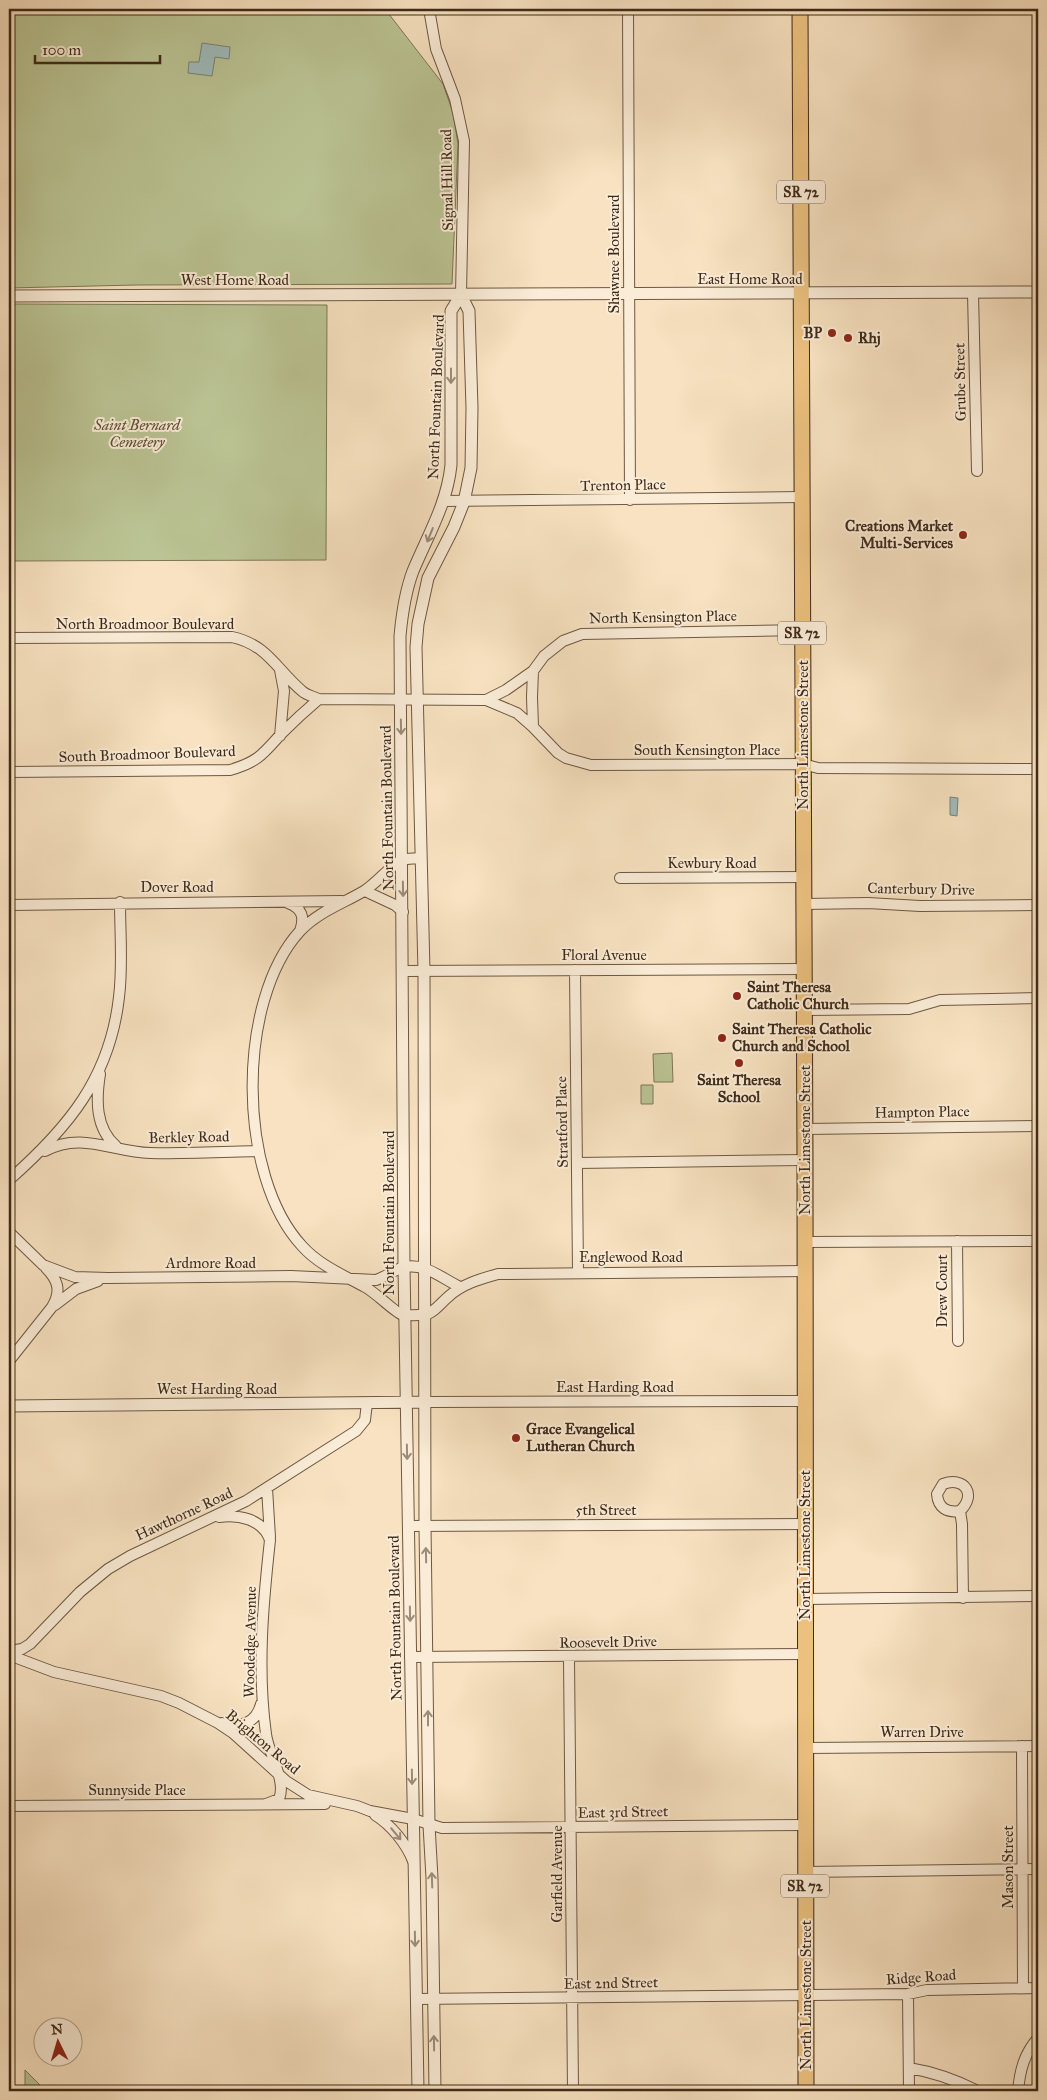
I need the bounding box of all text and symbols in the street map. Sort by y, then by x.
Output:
scale bar [35,32,160,64]
text: 100 m [42,41,82,59]
street label: Signal Hill Road [437,128,457,231]
road number: SR 72 [777,180,825,203]
street label: Shawnee Boulevard [605,194,623,314]
street label: East Home Road [697,270,803,288]
street label: West Home Road [181,271,290,289]
street label: North Fountain Boulevard [424,314,448,480]
place label: BP [804,324,822,342]
marker: BP [826,327,838,339]
place label: Rhj [858,329,881,348]
marker: Rhj [842,332,854,344]
street label: Grube Street [950,342,970,421]
one-way arrow [446,368,456,384]
park label: Saint Bernard Cemetery [93,416,181,451]
street label: Trenton Place [580,475,666,495]
place label: Creations Market Multi-Services [845,517,954,552]
one-way arrow [425,527,435,542]
marker: Creations Market Multi-Services [957,529,969,541]
street label: North Kensington Place [589,607,737,627]
street label: North Broadmoor Boulevard [56,615,235,633]
road number: SR 72 [778,622,826,644]
street label: North Limestone Street [794,659,812,810]
one-way arrow [396,718,406,735]
street label: North Fountain Boulevard [377,725,397,891]
street label: South Kensington Place [634,741,780,759]
street label: South Broadmoor Boulevard [58,742,236,766]
street label: Kewbury Road [667,854,757,872]
street label: Dover Road [140,878,214,896]
street label: Canterbury Drive [867,879,975,899]
one-way arrow [398,881,407,897]
street label: Floral Avenue [561,946,647,964]
place label: Saint Theresa Catholic Church [747,978,850,1013]
marker: Saint Theresa Catholic Church [731,990,743,1002]
place label: Saint Theresa Catholic Church and School [732,1020,872,1055]
marker: Saint Theresa Catholic Church and School [716,1032,728,1044]
marker: Saint Theresa School [733,1057,745,1069]
street label: North Limestone Street [796,1064,814,1215]
place label: Saint Theresa School [697,1071,782,1106]
street label: Stratford Place [552,1076,572,1168]
street label: Hampton Place [874,1102,970,1122]
street label: Berkley Road [148,1127,230,1147]
street label: North Fountain Boulevard [380,1130,398,1296]
street label: Englewood Road [579,1248,683,1266]
street label: Ardmore Road [165,1254,257,1272]
street label: Drew Court [933,1254,951,1328]
street label: East Harding Road [556,1378,674,1396]
street label: West Harding Road [157,1380,278,1398]
place label: Grace Evangelical Lutheran Church [526,1420,636,1455]
marker: Grace Evangelical Lutheran Church [510,1432,522,1444]
one-way arrow [402,1443,412,1459]
street label: North Limestone Street [796,1469,814,1620]
street label: Hawthorne Road [132,1483,236,1544]
street label: 5th Street [575,1501,637,1519]
street label: North Fountain Boulevard [385,1535,405,1701]
one-way arrow [421,1547,431,1564]
street label: Woodedge Avenue [240,1586,260,1698]
one-way arrow [405,1606,414,1622]
street label: Roosevelt Drive [559,1632,657,1652]
street label: Brighton Road [222,1706,304,1778]
one-way arrow [423,1710,433,1726]
street label: Warren Drive [880,1723,964,1741]
one-way arrow [407,1768,417,1784]
street label: Sunnyside Place [88,1781,186,1799]
street label: East 3rd Street [578,1802,669,1822]
street label: Garfield Avenue [548,1825,566,1923]
street label: Mason Street [999,1825,1017,1909]
one-way arrow [390,1828,401,1841]
one-way arrow [427,1872,437,1888]
road number: SR 72 [781,1874,829,1898]
street label: North Limestone Street [797,1919,815,2070]
one-way arrow [411,1931,420,1947]
street label: Ridge Road [885,1966,957,1988]
street label: East 2nd Street [564,1973,659,1993]
north arrow [32,2018,82,2068]
text: N [50,2021,64,2039]
one-way arrow [430,2035,439,2051]

